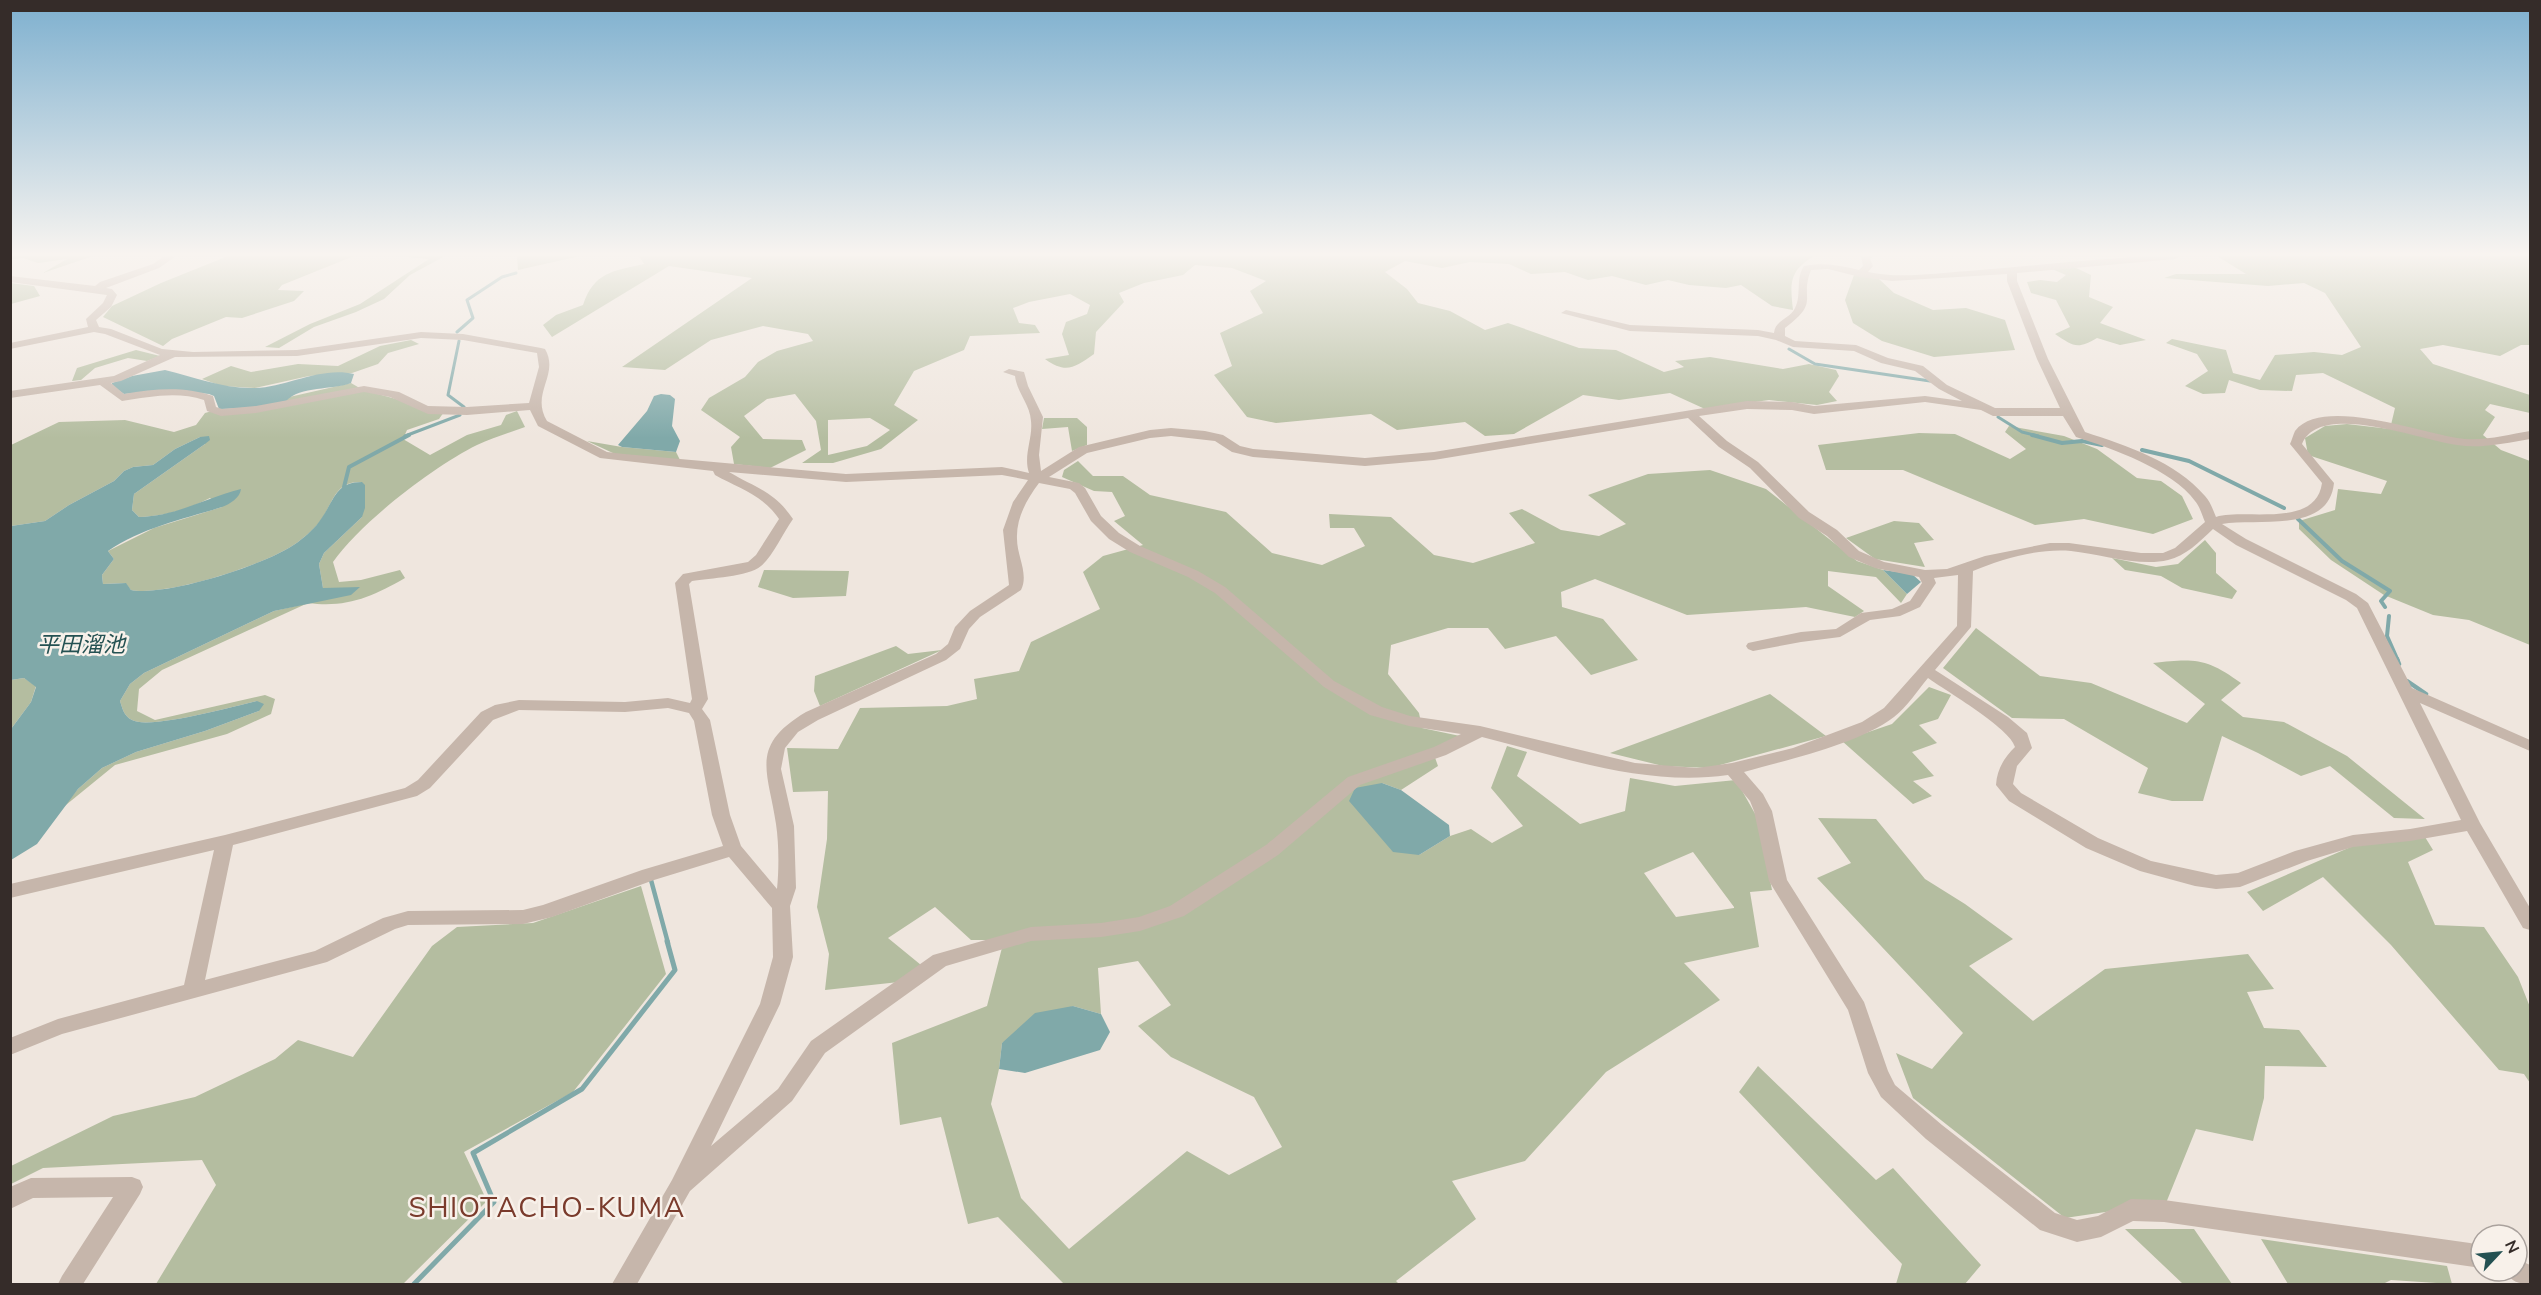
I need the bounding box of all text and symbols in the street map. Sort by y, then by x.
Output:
water label: 平田溜池 [37,630,127,660]
district label: SHIOTACHO-KUMA [408,1189,686,1227]
north arrow [2469,1223,2529,1283]
text: N [2499,1237,2524,1257]

